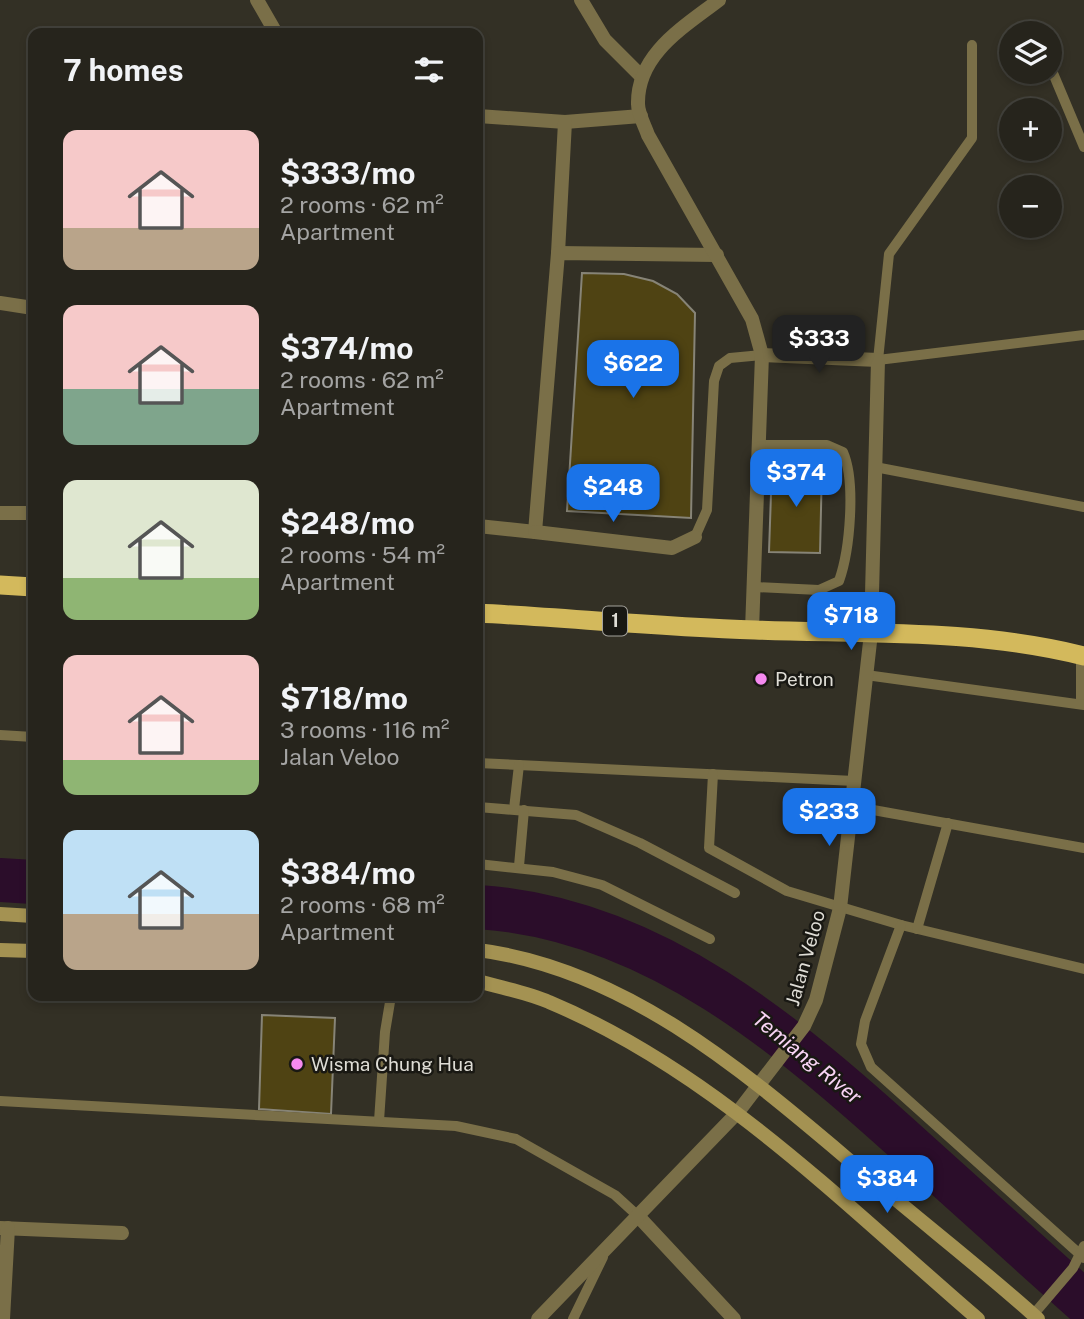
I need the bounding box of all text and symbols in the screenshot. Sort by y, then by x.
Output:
map controls [999,21,1062,238]
button: layers [999,21,1062,84]
icon: filters [410,51,448,89]
text: 7 homes [63,52,184,88]
button: + [999,98,1062,161]
text: $333/mo [280,155,416,191]
icon: home [119,158,203,242]
button: − [999,175,1062,238]
text: 2 rooms · 62 m² [280,191,444,218]
text: Apartment [280,218,395,245]
pin: $333 [778,316,860,375]
text: $333 [788,324,850,351]
text: $374/mo [280,330,414,366]
icon: home [119,333,203,417]
pin: $622 [592,340,674,400]
text: $622 [603,349,663,376]
text: 2 rooms · 62 m² [280,366,444,393]
text: Apartment [280,393,395,420]
pin: $374 [755,449,837,509]
text: $374 [766,458,826,485]
pin: $248 [572,464,654,524]
text: $248 [583,473,643,500]
text: $248/mo [280,505,415,541]
icon: home [119,508,203,592]
text: 2 rooms · 54 m² [280,541,445,568]
text: Apartment [280,568,395,595]
pin: $718 [810,592,892,652]
text: $718 [823,601,879,628]
road number: 1 [603,606,627,636]
place label: Petron [775,668,834,690]
marker: Petron [753,671,769,687]
text: $718/mo [280,680,408,716]
icon: home [119,683,203,767]
text: 3 rooms · 116 m² [280,716,450,743]
text: Jalan Veloo [280,743,399,770]
pin: $233 [788,788,870,848]
text: $233 [799,797,859,824]
text: $384/mo [280,855,416,891]
icon: home [119,858,203,942]
text: 2 rooms · 68 m² [280,891,445,918]
street label: Jalan Veloo [781,908,829,1008]
text: Apartment [280,918,395,945]
water label: Temiang River [748,1006,868,1110]
place label: Wisma Chung Hua [311,1053,474,1075]
marker: Wisma Chung Hua [289,1056,305,1072]
pin: $384 [846,1156,928,1215]
text: $384 [856,1164,918,1191]

